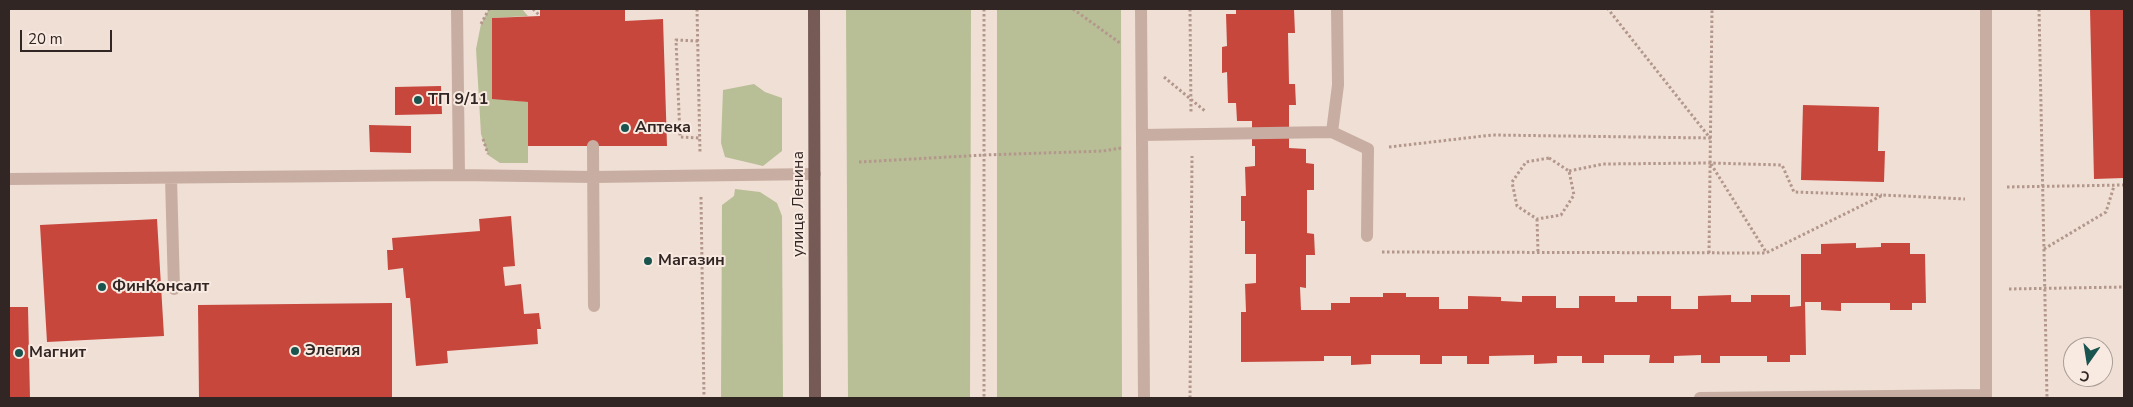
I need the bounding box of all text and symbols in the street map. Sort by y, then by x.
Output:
scale bar [22,20,115,52]
text: 20 m [28,29,63,49]
place label: ТП 9/11 [428,90,488,110]
marker: ТП 9/11 [412,94,424,106]
place label: Аптека [635,118,691,138]
marker: Аптека [619,122,631,134]
street label: улица Ленина [789,151,809,257]
place label: Магазин [658,251,725,271]
marker: Магазин [642,255,654,267]
place label: ФинКонсалт [112,277,209,297]
marker: ФинКонсалт [96,281,108,293]
north arrow [2063,337,2113,387]
place label: Элегия [305,341,360,361]
place label: Магнит [29,343,86,363]
marker: Элегия [289,345,301,357]
marker: Магнит [13,347,25,359]
text: С [2078,366,2092,386]

